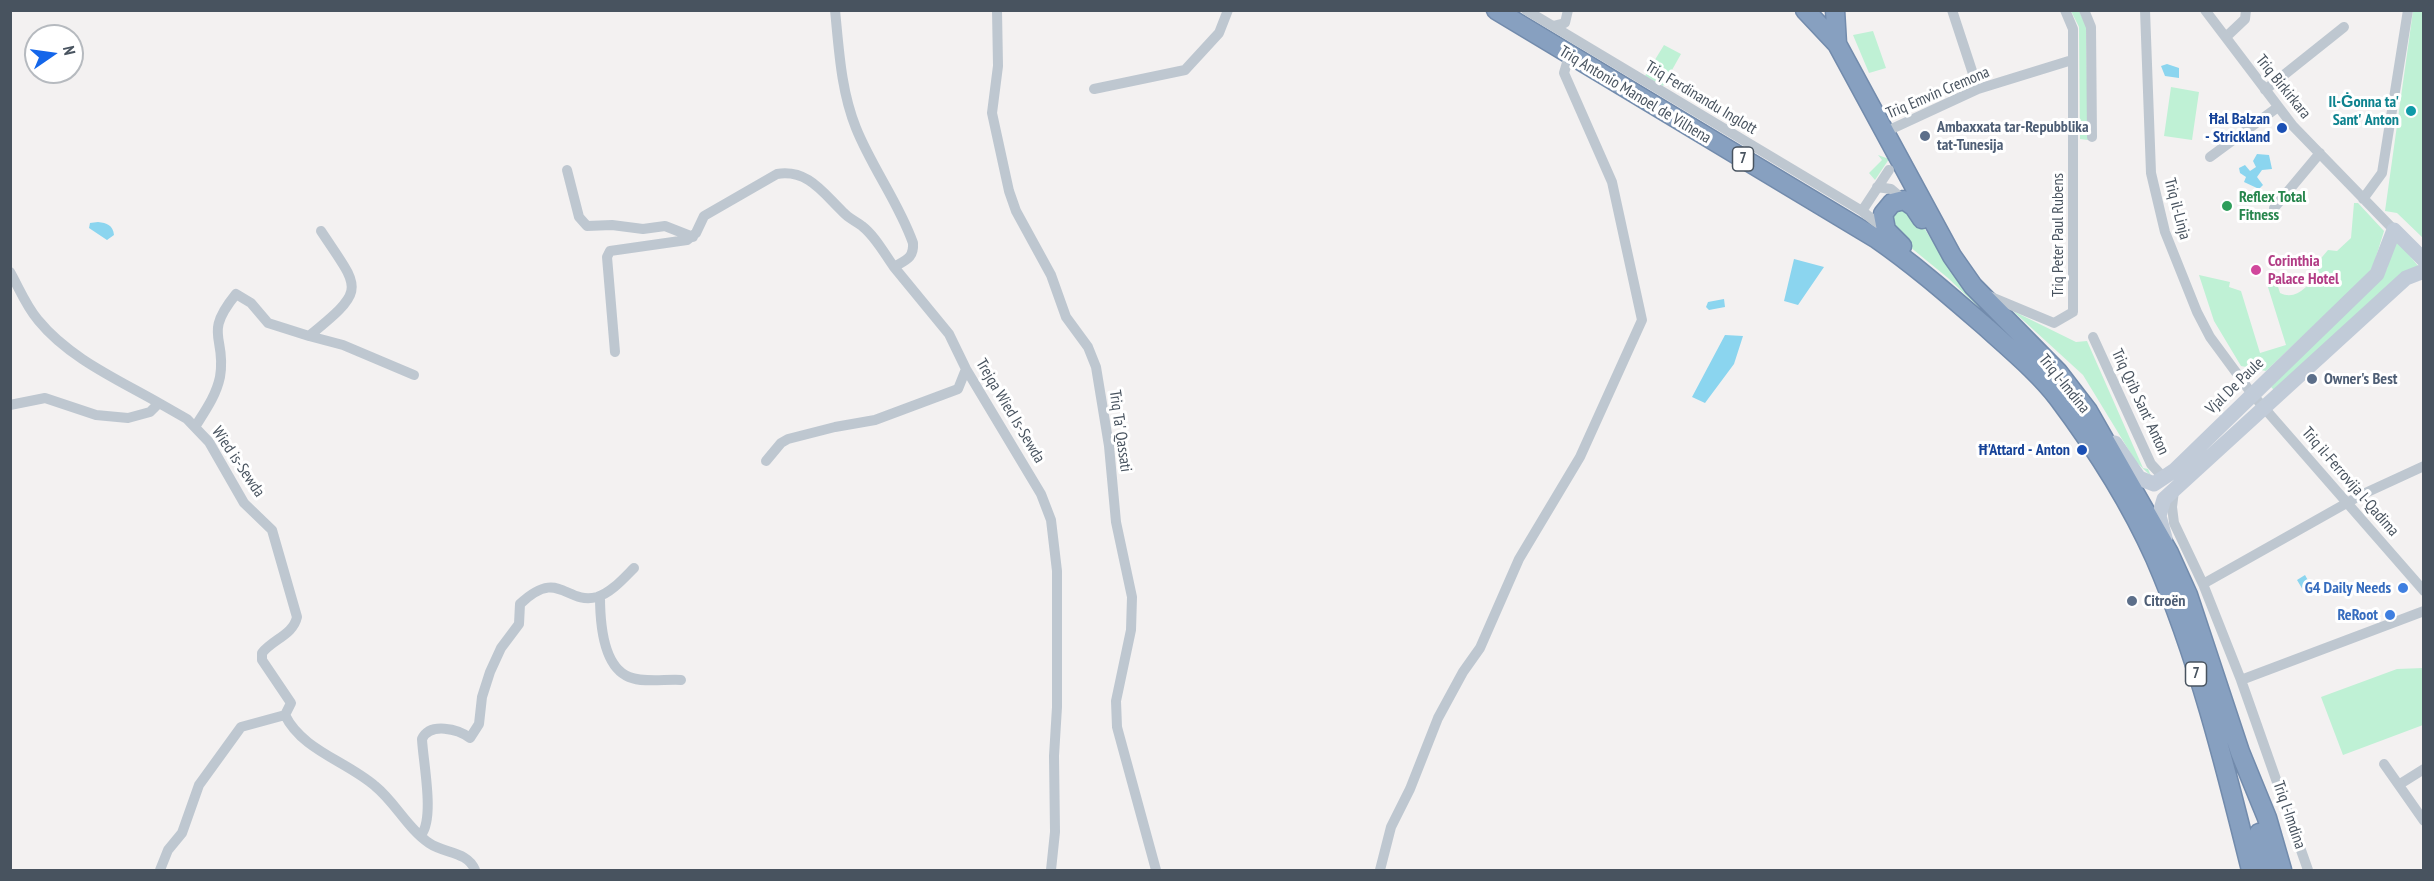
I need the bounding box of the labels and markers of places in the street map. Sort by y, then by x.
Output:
place label: Il-Ġonna ta' Sant' Anton [2329,92,2399,130]
marker: Il-Ġonna ta' Sant' Anton [2404,104,2418,118]
place label: Ħal Balzan - Strickland [2205,109,2270,147]
place label: Ambaxxata tar-Repubblika tat-Tunesija [1937,117,2089,155]
marker: Ħal Balzan - Strickland [2275,121,2289,135]
marker: Ambaxxata tar-Repubblika tat-Tunesija [1918,129,1932,143]
place label: Reflex Total Fitness [2239,187,2306,225]
marker: Reflex Total Fitness [2220,199,2234,213]
place label: Corinthia Palace Hotel [2268,251,2339,289]
marker: Corinthia Palace Hotel [2249,263,2263,277]
place label: Owner's Best [2324,369,2397,389]
marker: Owner's Best [2305,372,2319,386]
place label: Ħ'Attard - Anton [1978,440,2070,460]
marker: Ħ'Attard - Anton [2075,443,2089,457]
place label: G4 Daily Needs [2305,578,2391,598]
marker: G4 Daily Needs [2396,581,2410,595]
place label: Citroën [2144,591,2185,611]
marker: Citroën [2125,594,2139,608]
place label: ReRoot [2337,605,2378,625]
marker: ReRoot [2383,608,2397,622]

